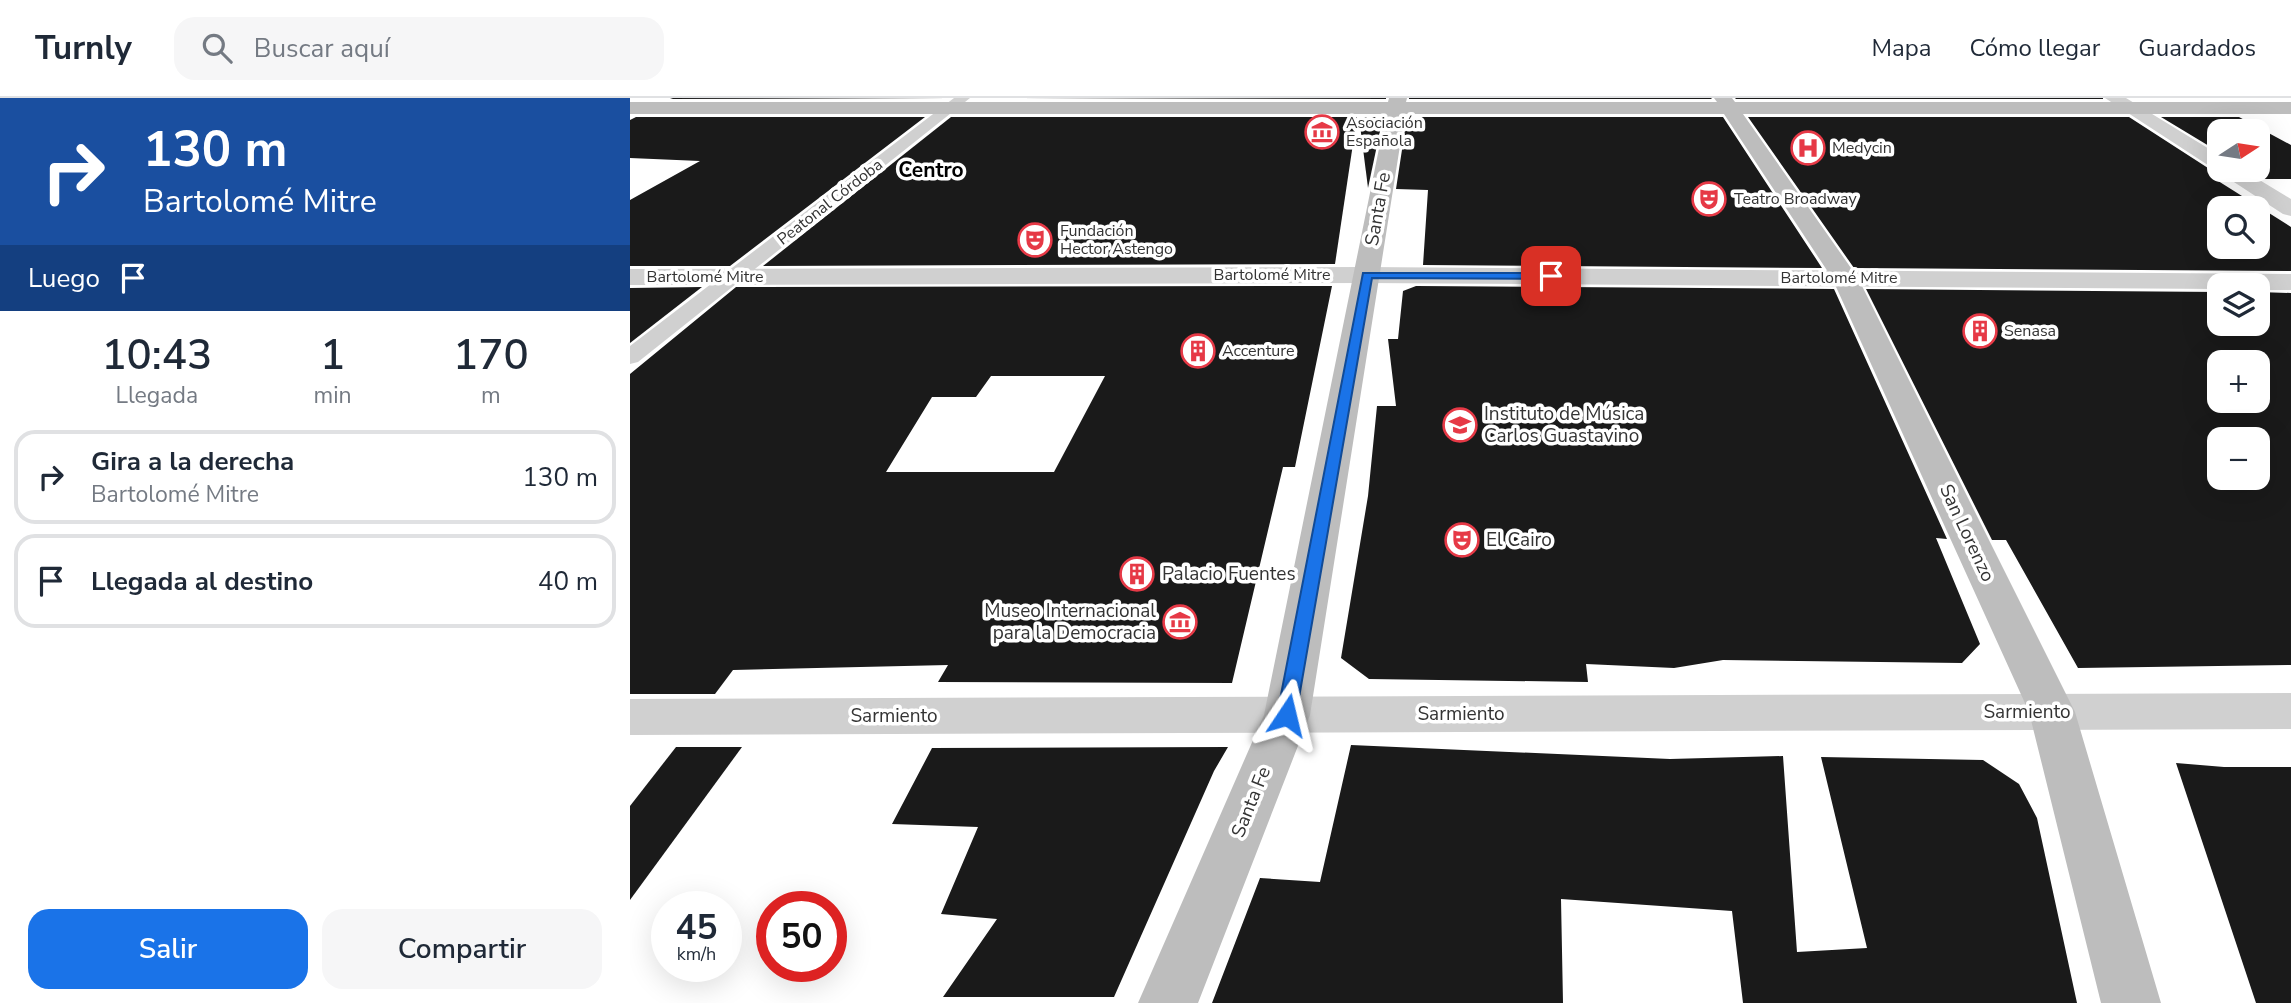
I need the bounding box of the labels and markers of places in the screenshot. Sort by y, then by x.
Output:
place label: Asociación Española [1346,112,1423,152]
museum icon: Asociación Española [1303,113,1341,151]
hospital icon: Medycin [1789,129,1827,167]
place label: Medycin [1832,137,1892,159]
theatre icon: Teatro Broadway [1690,180,1728,218]
place label: Teatro Broadway [1734,188,1857,210]
place label: Fundación Hector Astengo [1060,220,1173,260]
theatre icon: Fundación Hector Astengo [1016,221,1054,259]
pin [1521,246,1581,306]
building icon: Senasa [1961,312,1999,350]
place label: Senasa [2004,320,2056,342]
building icon: Accenture [1179,332,1217,370]
place label: Accenture [1222,340,1294,362]
place label: Instituto de Música Carlos Guastavino [1484,401,1644,449]
school or university icon: Instituto de Música Carlos Guastavino [1441,406,1479,444]
theatre icon: El Cairo [1443,521,1481,559]
place label: El Cairo [1486,527,1552,553]
building icon: Palacio Fuentes [1118,555,1156,593]
place label: Palacio Fuentes [1162,561,1296,587]
place label: Museo Internacional para la Democracia [984,598,1156,646]
museum icon: Museo Internacional para la Democracia [1161,603,1199,641]

